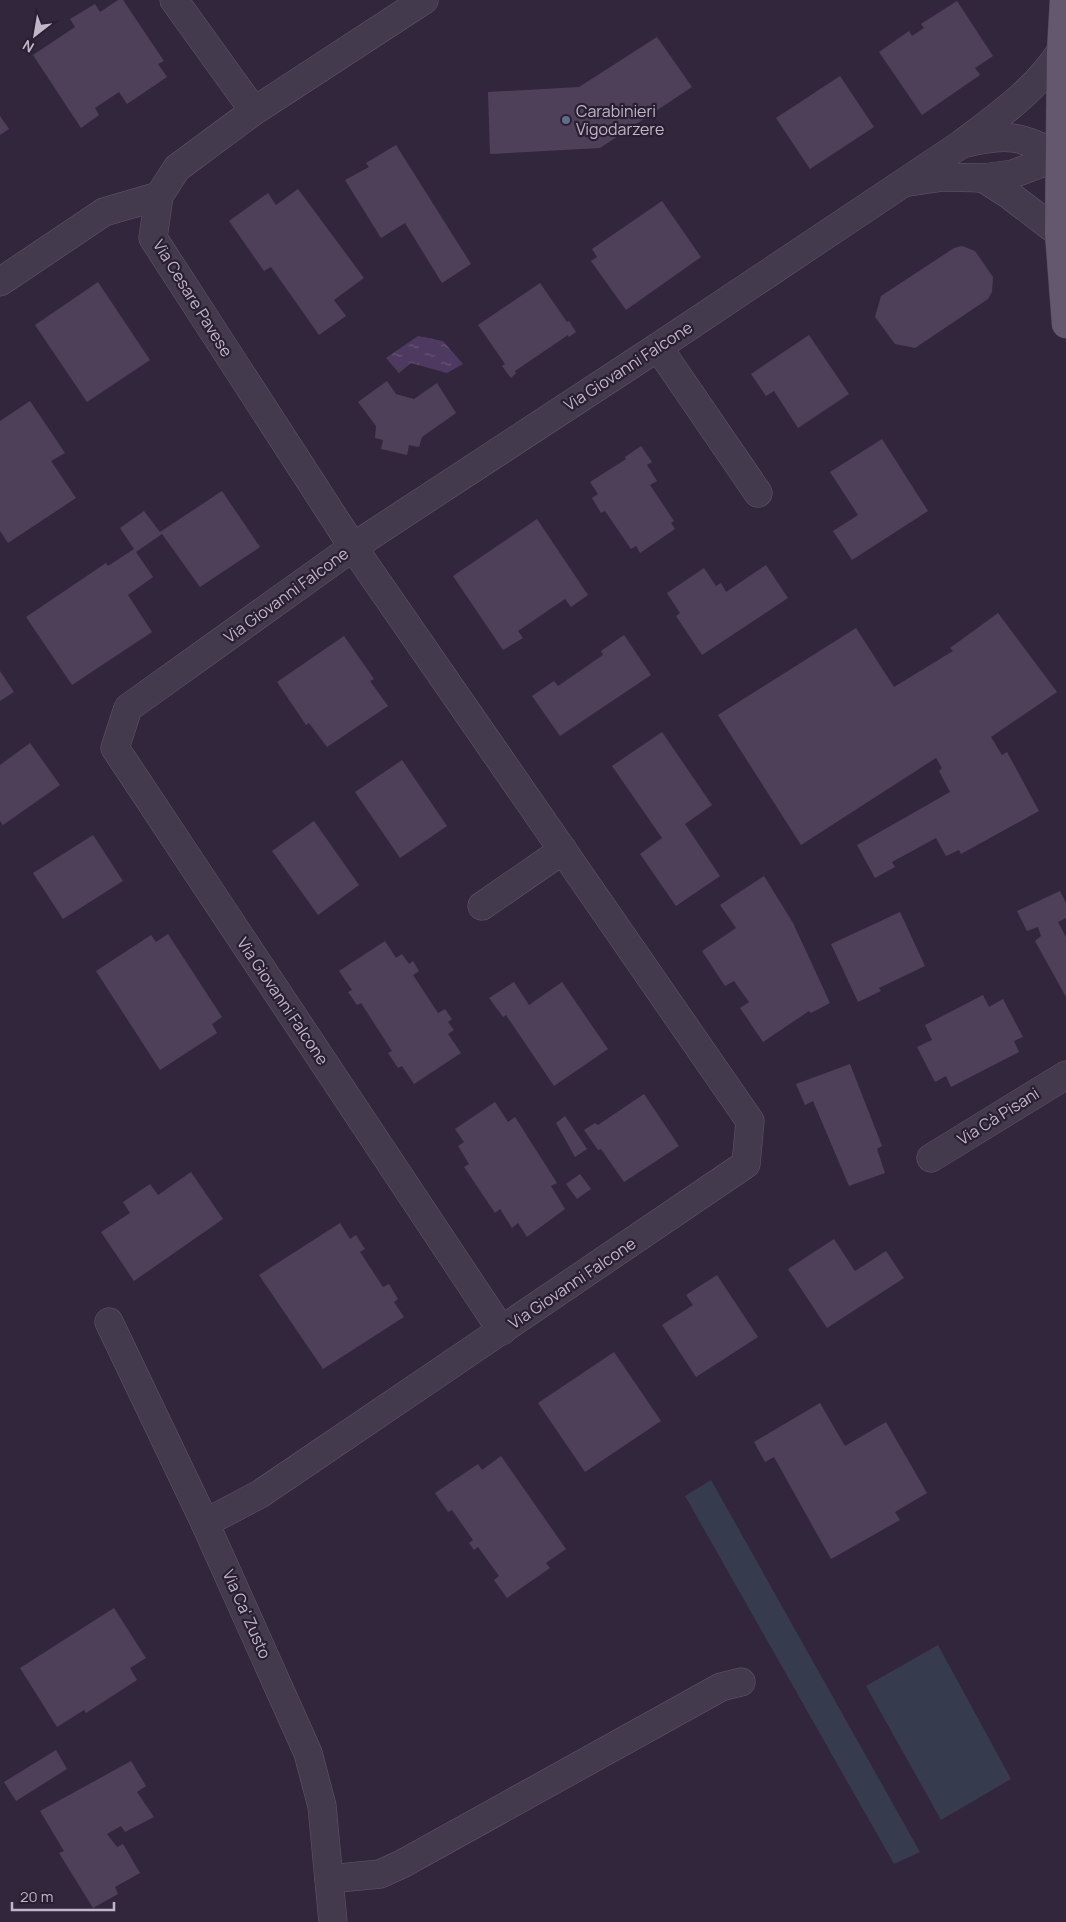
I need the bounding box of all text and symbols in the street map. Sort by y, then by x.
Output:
north arrow [10,10,60,60]
text: N [19,36,37,57]
place label: Carabinieri Vigodarzere [576,100,664,140]
marker: Carabinieri Vigodarzere [560,114,572,126]
street label: Via Cesare Pavese [148,235,238,361]
street label: Via Giovanni Falcone [560,316,696,416]
street label: Via Giovanni Falcone [219,542,353,648]
street label: Via Giovanni Falcone [232,933,334,1069]
street label: Via Cà Pisani [953,1082,1043,1150]
street label: Via Giovanni Falcone [504,1232,640,1334]
street label: Via Ca' Zusto [218,1566,276,1662]
scale bar [12,1880,115,1912]
text: 20 m [20,1886,53,1907]

